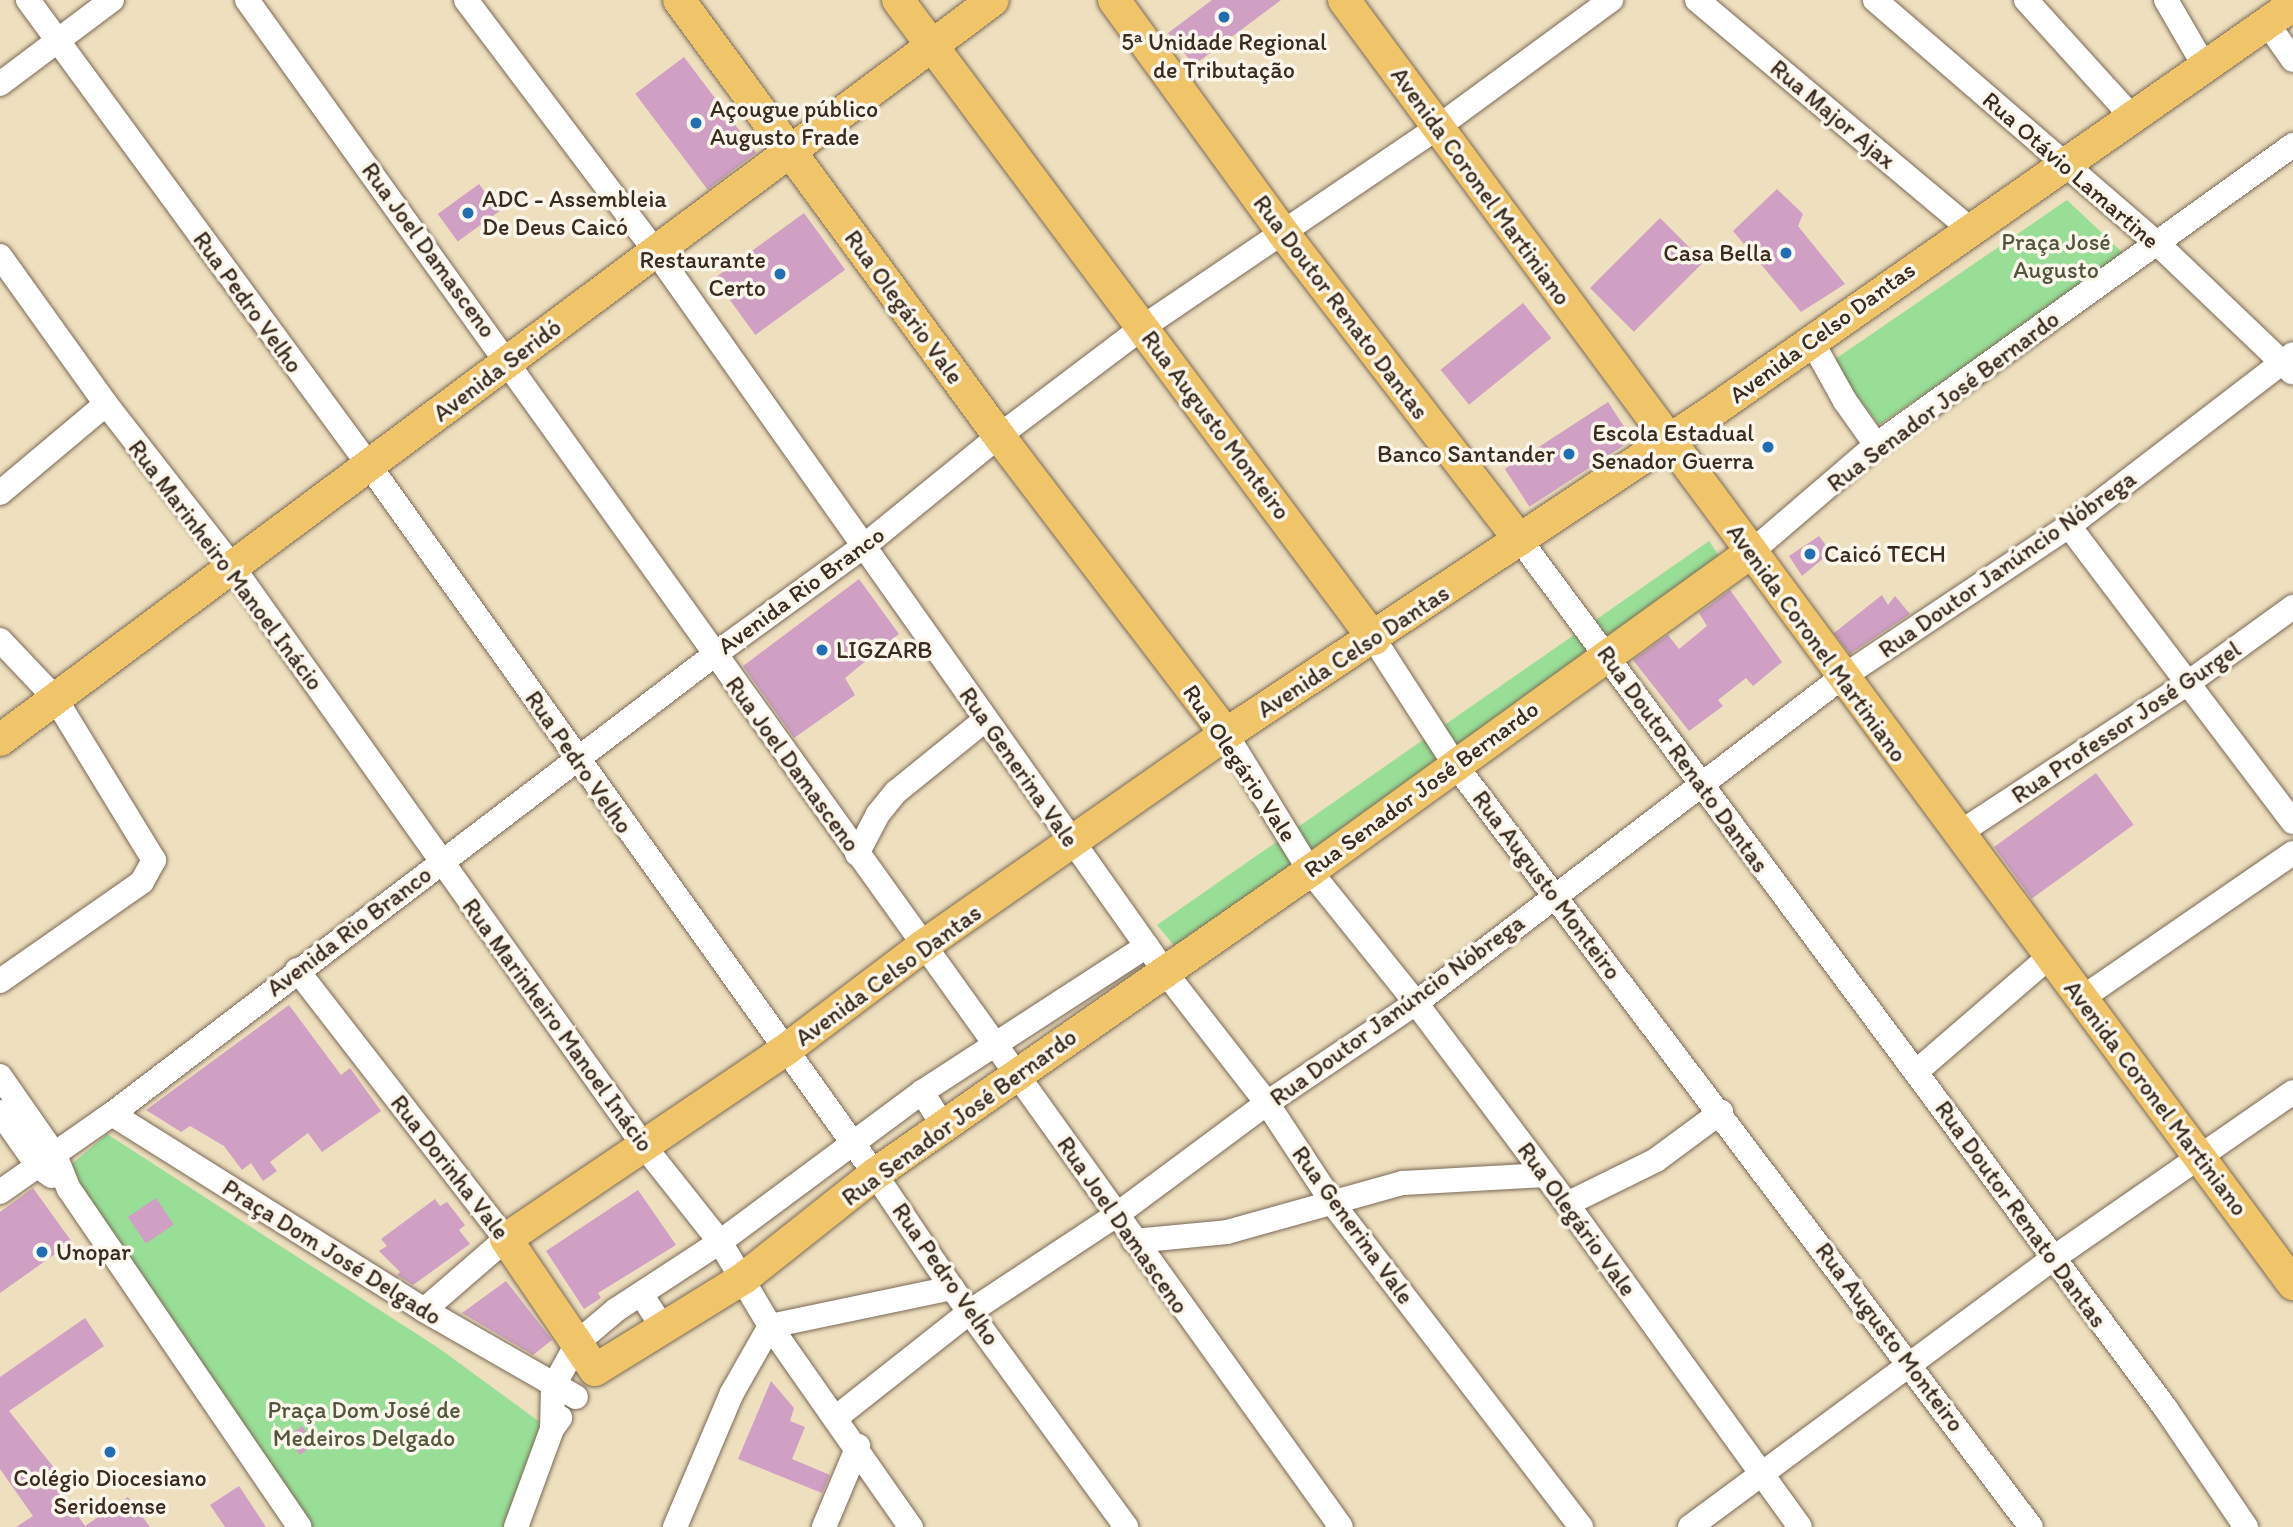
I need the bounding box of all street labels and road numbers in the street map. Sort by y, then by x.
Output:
street label: Rua Major Ajax [1765,53,1901,175]
street label: Avenida Coronel Martiniano [1385,61,1577,311]
street label: Rua Otávio Lamartine [1977,85,2165,255]
street label: Rua Joel Damasceno [355,156,503,344]
street label: Rua Doutor Renato Dantas [1247,189,1435,425]
street label: Rua Olegário Vale [839,225,969,389]
street label: Rua Pedro Velho [188,227,308,377]
street label: Avenida Celso Dantas [1723,255,1921,409]
street label: Rua Senador José Bernardo [1822,305,2064,497]
street label: Avenida Seridó [427,312,567,428]
street label: Rua Augusto Monteiro [1136,325,1296,525]
street label: Rua Marinheiro Manoel Inácio [122,434,330,696]
street label: Rua Doutor Janúncio Nóbrega [1873,464,2141,664]
street label: Avenida Coronel Martiniano [1721,518,1913,768]
street label: Avenida Rio Branco [712,520,890,660]
street label: Avenida Celso Dantas [1252,578,1454,724]
street label: Rua Professor José Gurgel [2006,635,2246,809]
street label: Rua Doutor Renato Dantas [1591,640,1775,878]
street label: Rua Joel Damasceno [719,670,867,858]
street label: Rua Olegário Vale [1177,679,1303,847]
street label: Rua Generina Vale [953,682,1085,852]
street label: Rua Pedro Velho [520,686,638,838]
street label: Rua Senador José Bernardo [1298,694,1544,884]
street label: Rua Augusto Monteiro [1467,785,1627,985]
street label: Avenida Rio Branco [261,859,437,1003]
street label: Rua Marinheiro Manoel Inácio [456,892,660,1158]
street label: Avenida Celso Dantas [789,898,987,1052]
street label: Rua Doutor Janúncio Nóbrega [1265,908,1529,1112]
street label: Avenida Coronel Martiniano [2058,975,2254,1221]
street label: Rua Senador José Bernardo [836,1022,1082,1212]
street label: Rua Dorinha Vale [384,1089,516,1245]
street label: Rua Doutor Renato Dantas [1929,1095,2113,1333]
street label: Rua Joel Damasceno [1050,1130,1196,1320]
street label: Rua Olegário Vale [1512,1137,1642,1301]
street label: Rua Generina Vale [1286,1140,1420,1310]
street label: Praça Dom José Delgado [217,1173,447,1331]
street label: Rua Pedro Velho [887,1198,1005,1350]
street label: Rua Augusto Monteiro [1810,1237,1970,1437]

